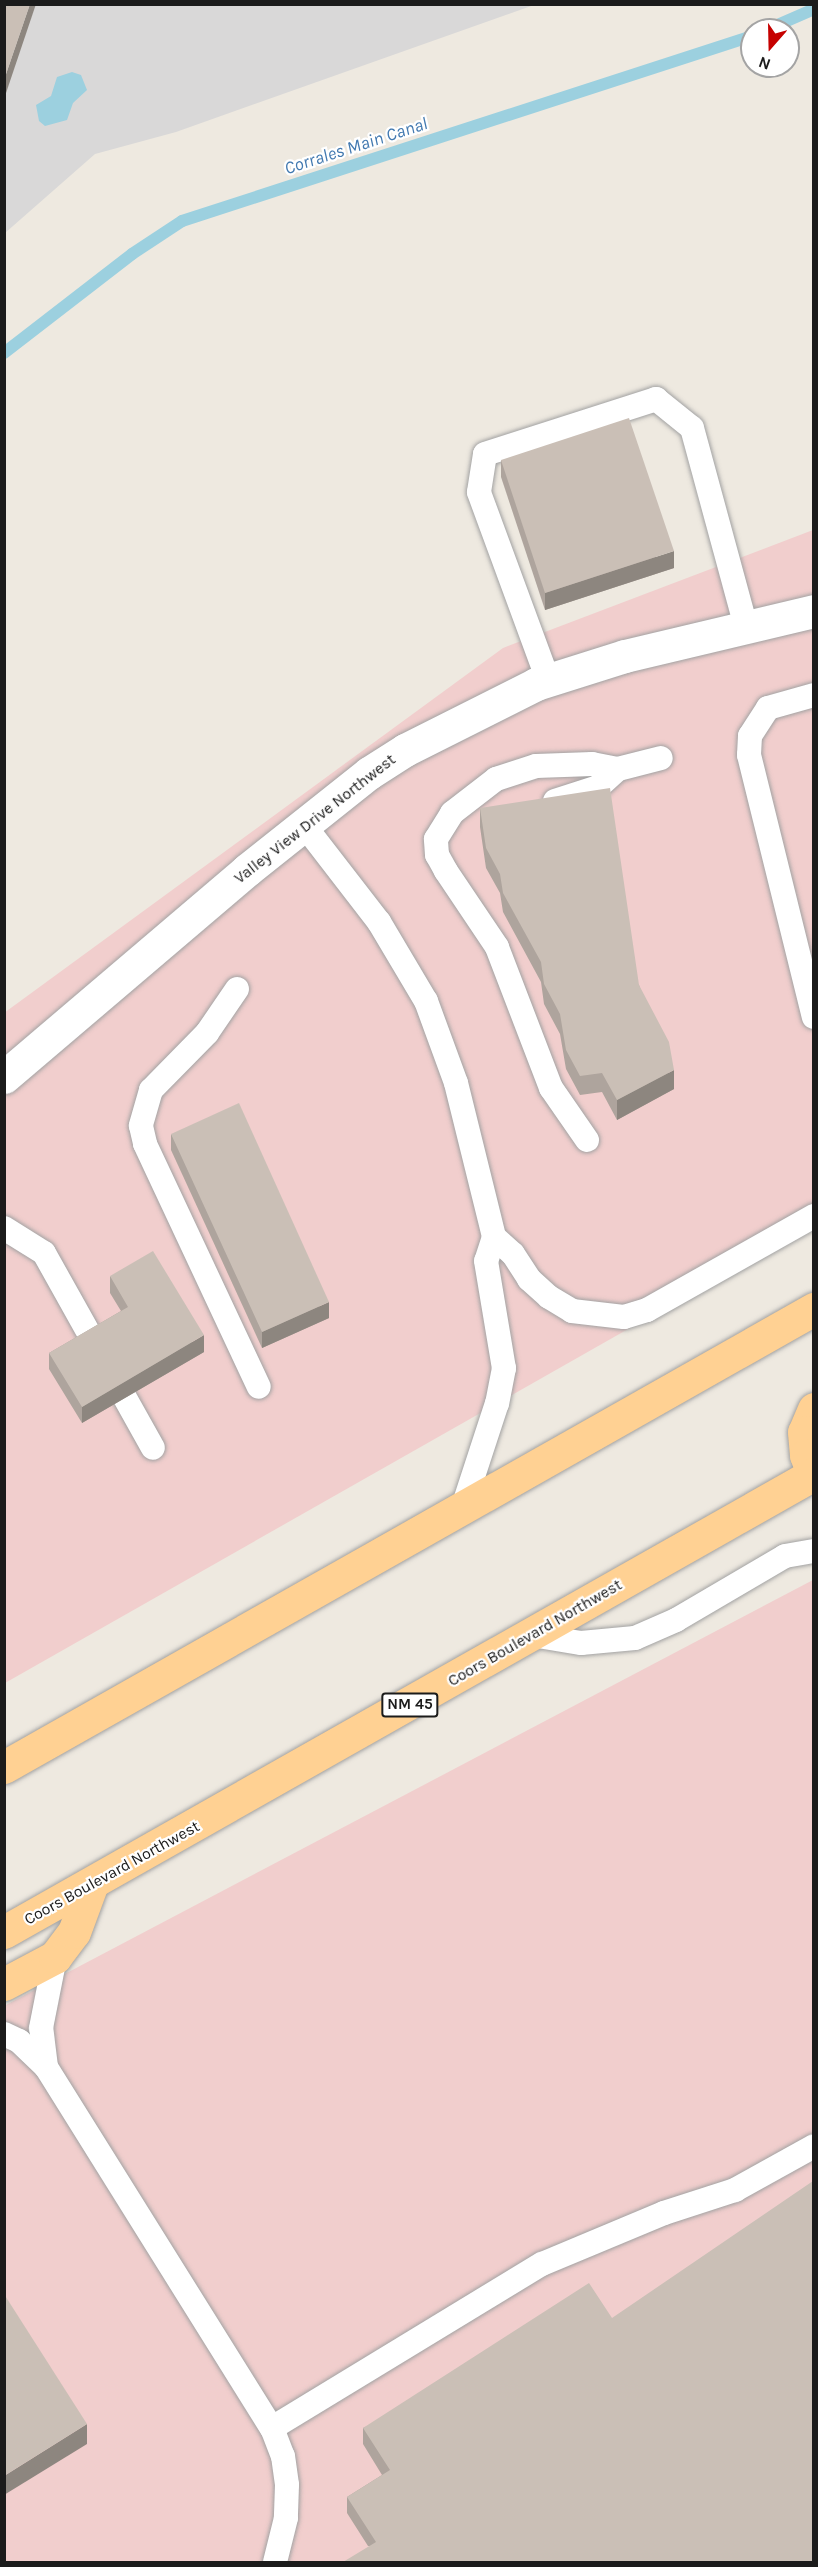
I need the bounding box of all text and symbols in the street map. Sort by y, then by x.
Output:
north arrow [740,18,800,78]
text: N [756,53,773,74]
water label: Corrales Main Canal [282,113,430,179]
street label: Valley View Drive Northwest [230,750,400,888]
street label: Coors Boulevard Northwest [445,1575,625,1691]
road number: NM 45 [380,1693,440,1717]
street label: Coors Boulevard Northwest [21,1817,203,1929]

